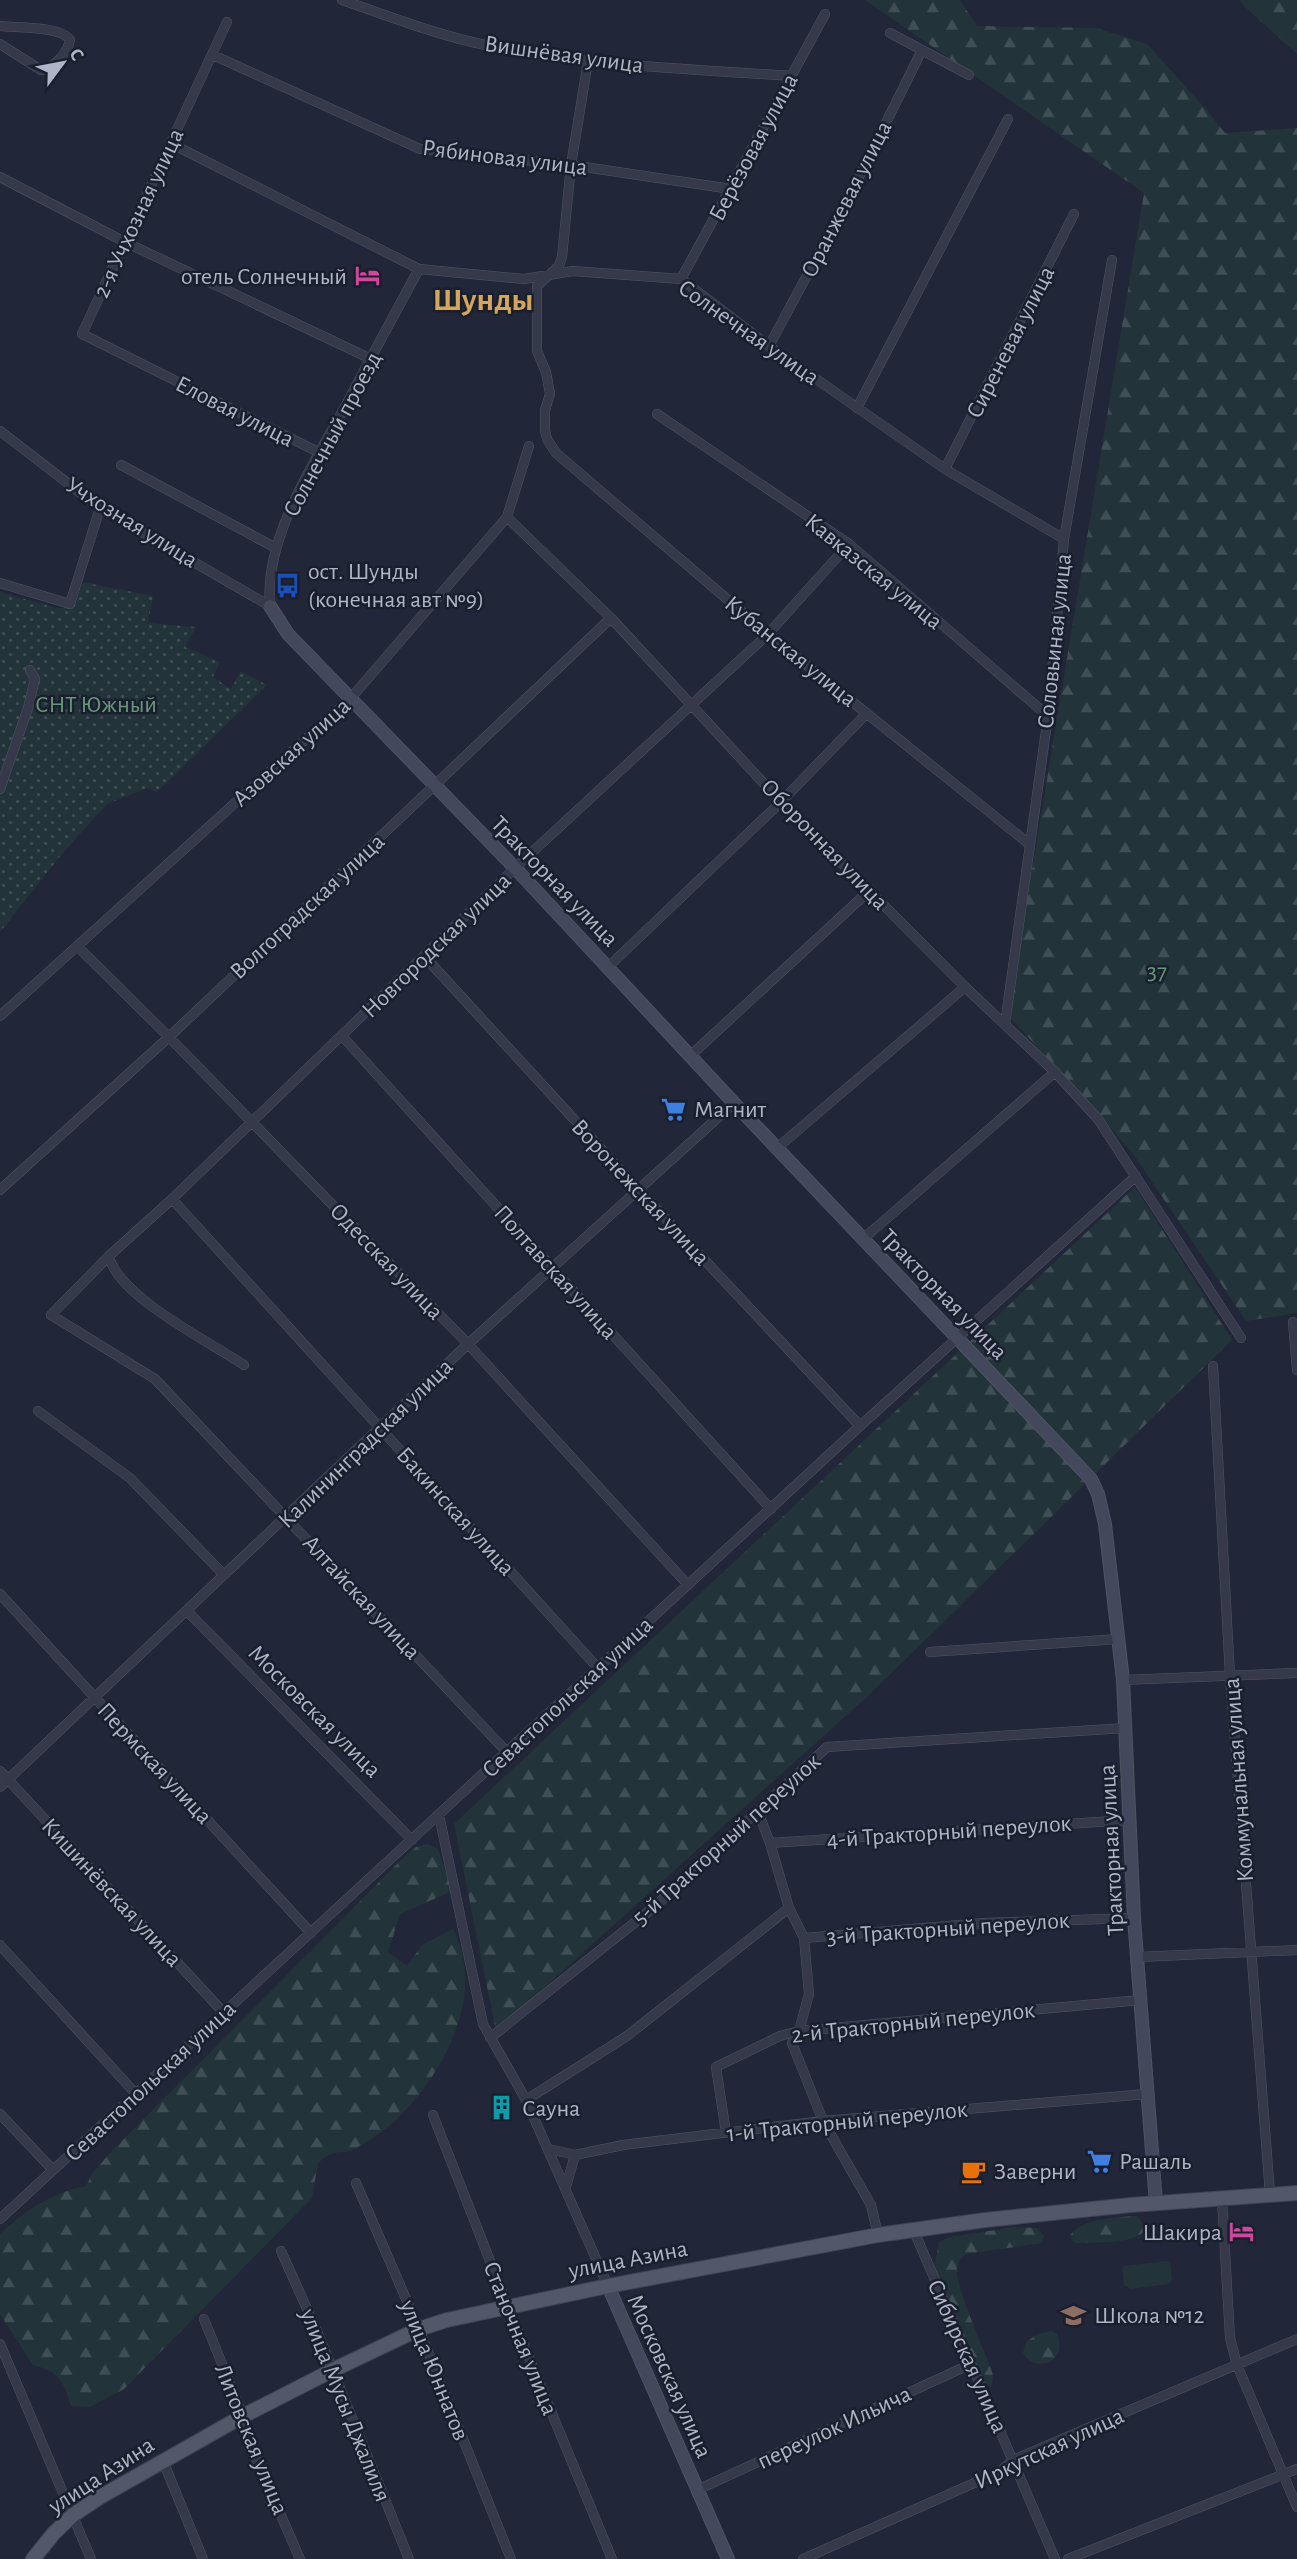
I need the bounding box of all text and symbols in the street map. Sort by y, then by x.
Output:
north arrow [28,28,98,98]
street label: Вишнёвая улица [483,32,645,78]
text: С [65,45,87,64]
street label: Берёзовая улица [705,70,803,225]
street label: Оранжевая улица [797,117,897,282]
street label: 2-я Учхозная улица [89,125,189,302]
street label: Рябиновая улица [421,136,589,180]
hotel icon: отель Солнечный [353,262,381,290]
street label: Сиреневая улица [962,263,1059,422]
place label: отель Солнечный [181,265,347,289]
street label: Солнечная улица [674,275,823,390]
district label: Шунды [433,284,533,316]
street label: Солнечный проезд [279,348,386,521]
street label: Еловая улица [171,372,298,452]
street label: Учхозная улица [61,473,202,573]
street label: Кавказская улица [800,509,947,634]
street label: Соловьиная улица [1034,552,1076,730]
place label: ост. Шунды (конечная авт №9) [308,560,484,612]
bus stop icon: ост. Шунды (конечная авт №9) [274,571,302,599]
street label: Кубанская улица [720,591,861,712]
park label: СНТ Южный [35,693,157,717]
street label: Азовская улица [228,694,355,812]
street label: Оборонная улица [756,775,893,915]
street label: Тракторная улица [486,812,622,952]
street label: Волгоградская улица [226,829,390,984]
street label: Новгородская улица [358,869,516,1023]
park label: 37 [1147,960,1167,984]
supermarket icon: Магнит [660,1095,688,1123]
place label: Магнит [694,1098,766,1122]
street label: Воронежская улица [567,1115,714,1271]
street label: Одесская улица [325,1199,448,1325]
street label: Полтавская улица [489,1201,622,1344]
street label: Тракторная улица [875,1225,1011,1365]
street label: Калининградская улица [274,1354,458,1533]
street label: Бакинская улица [392,1443,519,1581]
street label: Алтайская улица [298,1531,425,1665]
street label: Севастопольская улица [478,1613,658,1783]
street label: Московская улица [243,1641,385,1783]
street label: Коммунальная улица [1220,1677,1258,1883]
street label: Пермская улица [92,1698,216,1829]
street label: 5-й Тракторный переулок [628,1749,825,1930]
street label: Тракторная улица [1096,1764,1128,1936]
street label: 4-й Тракторный переулок [826,1811,1072,1853]
street label: Кишинёвская улица [37,1814,186,1972]
street label: 3-й Тракторный переулок [826,1909,1070,1949]
street label: Севастопольская улица [61,1997,241,2167]
street label: 2-й Тракторный переулок [790,1998,1036,2048]
building icon: Сауна [488,2094,516,2122]
place label: Сауна [522,2097,580,2121]
street label: 1-й Тракторный переулок [726,2097,969,2147]
supermarket icon: Рашаль [1085,2147,1113,2175]
place label: Рашаль [1119,2150,1191,2174]
cafe icon: Заверни [960,2157,988,2185]
place label: Заверни [994,2160,1076,2184]
hotel icon: Шакира [1228,2218,1256,2246]
place label: Шакира [1143,2221,1222,2245]
street label: улица Азина [566,2237,690,2283]
street label: Станочная улица [478,2258,562,2419]
street label: Сибирская улица [923,2276,1012,2437]
street label: Московская улица [622,2291,716,2462]
street label: улица Юннатов [395,2296,473,2444]
school or university icon: Школа №12 [1060,2301,1088,2329]
street label: улица Мусы Джалиля [295,2304,395,2505]
place label: Школа №12 [1094,2304,1204,2328]
street label: Литовская улица [210,2361,292,2518]
street label: переулок Ильича [754,2382,915,2474]
street label: Иркутская улица [971,2404,1128,2494]
street label: улица Азина [44,2433,159,2519]

